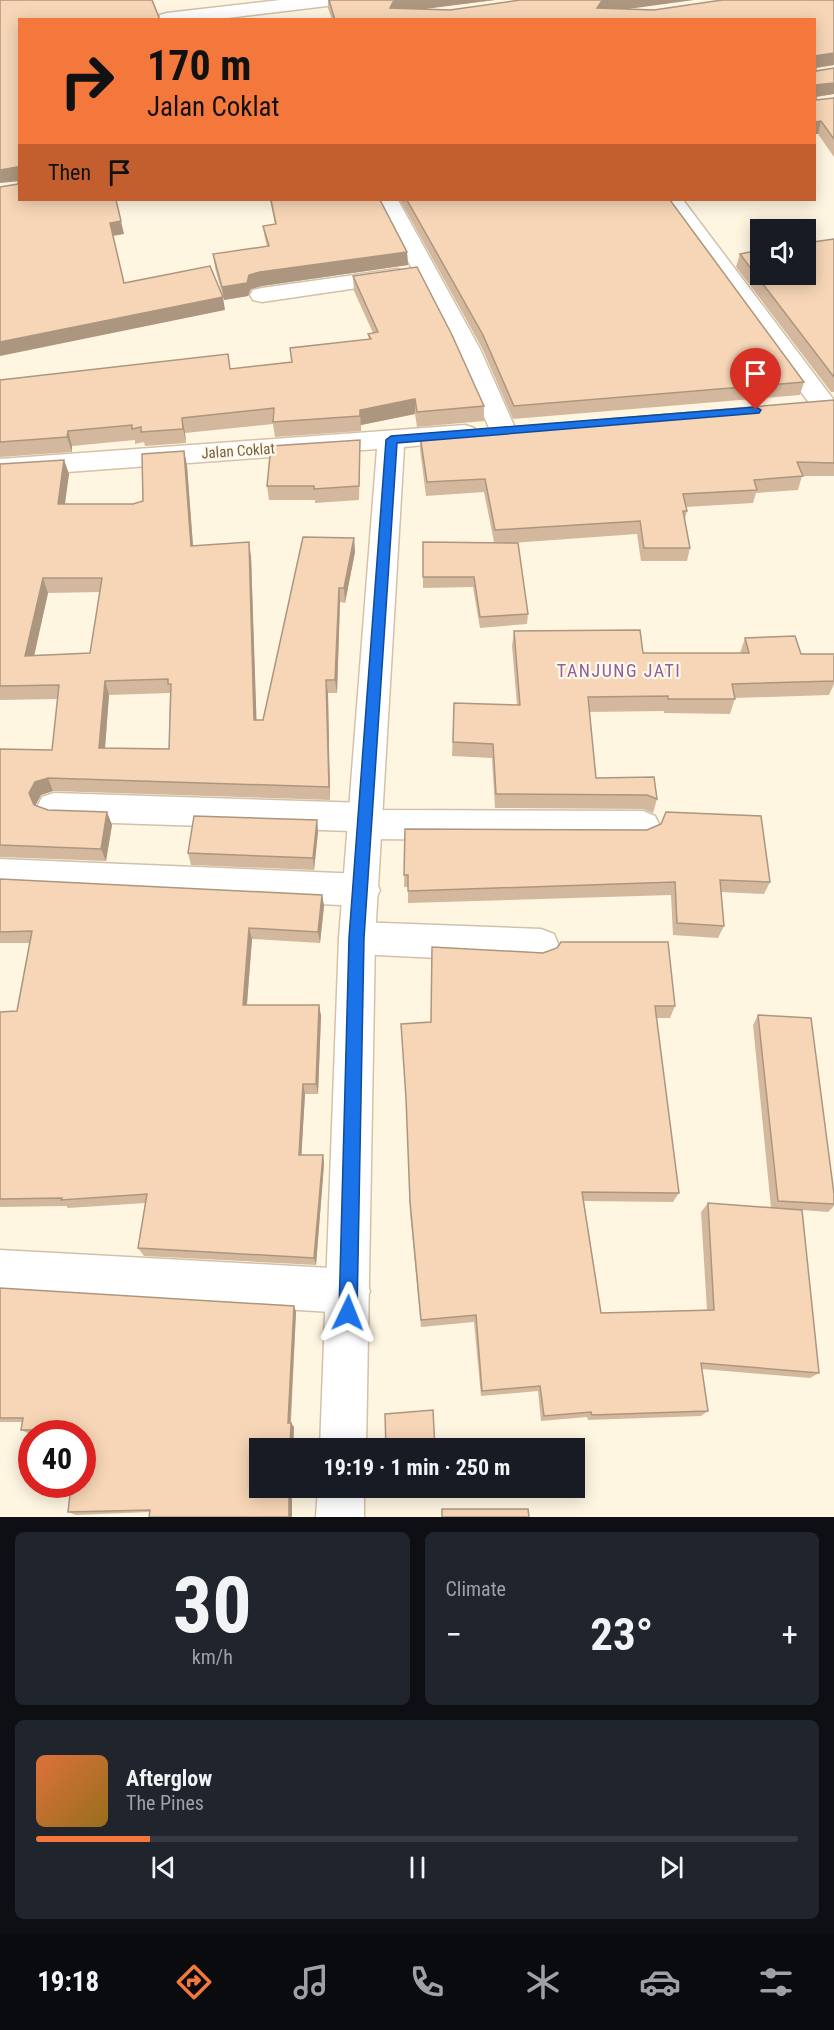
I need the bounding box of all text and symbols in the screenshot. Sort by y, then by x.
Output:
text: 170 m [147,41,252,90]
icon: right [48,42,126,120]
text: Jalan Coklat [147,91,280,123]
icon: arrive [103,156,136,189]
text: Then [48,160,91,185]
map controls [750,219,816,285]
button: sound [750,219,816,285]
pin [730,348,781,410]
icon: arrive [739,357,772,390]
street label: Jalan Coklat [201,439,275,463]
district label: TANJUNG JATI [557,660,681,681]
position arrow [316,1281,380,1345]
speed limit sign: 40 [18,1420,96,1498]
text: 19:19 · 1 min · 250 m [324,1455,510,1480]
text: 30 [173,1560,252,1651]
text: Climate [446,1577,506,1601]
text: 23° [590,1608,653,1661]
text: − [446,1615,462,1654]
text: + [782,1615,798,1654]
text: km/h [192,1645,233,1669]
text: Afterglow [126,1766,212,1791]
text: The Pines [126,1791,204,1815]
icon: previous [147,1851,180,1884]
icon: pause [401,1851,434,1884]
icon: next [655,1851,688,1884]
icon: directions [173,1961,215,2003]
icon: music [290,1961,332,2003]
icon: phone [406,1961,448,2003]
icon: climate [522,1961,564,2003]
icon: car [639,1961,681,2003]
icon: filters [755,1961,797,2003]
text: 19:18 [37,1966,99,1998]

